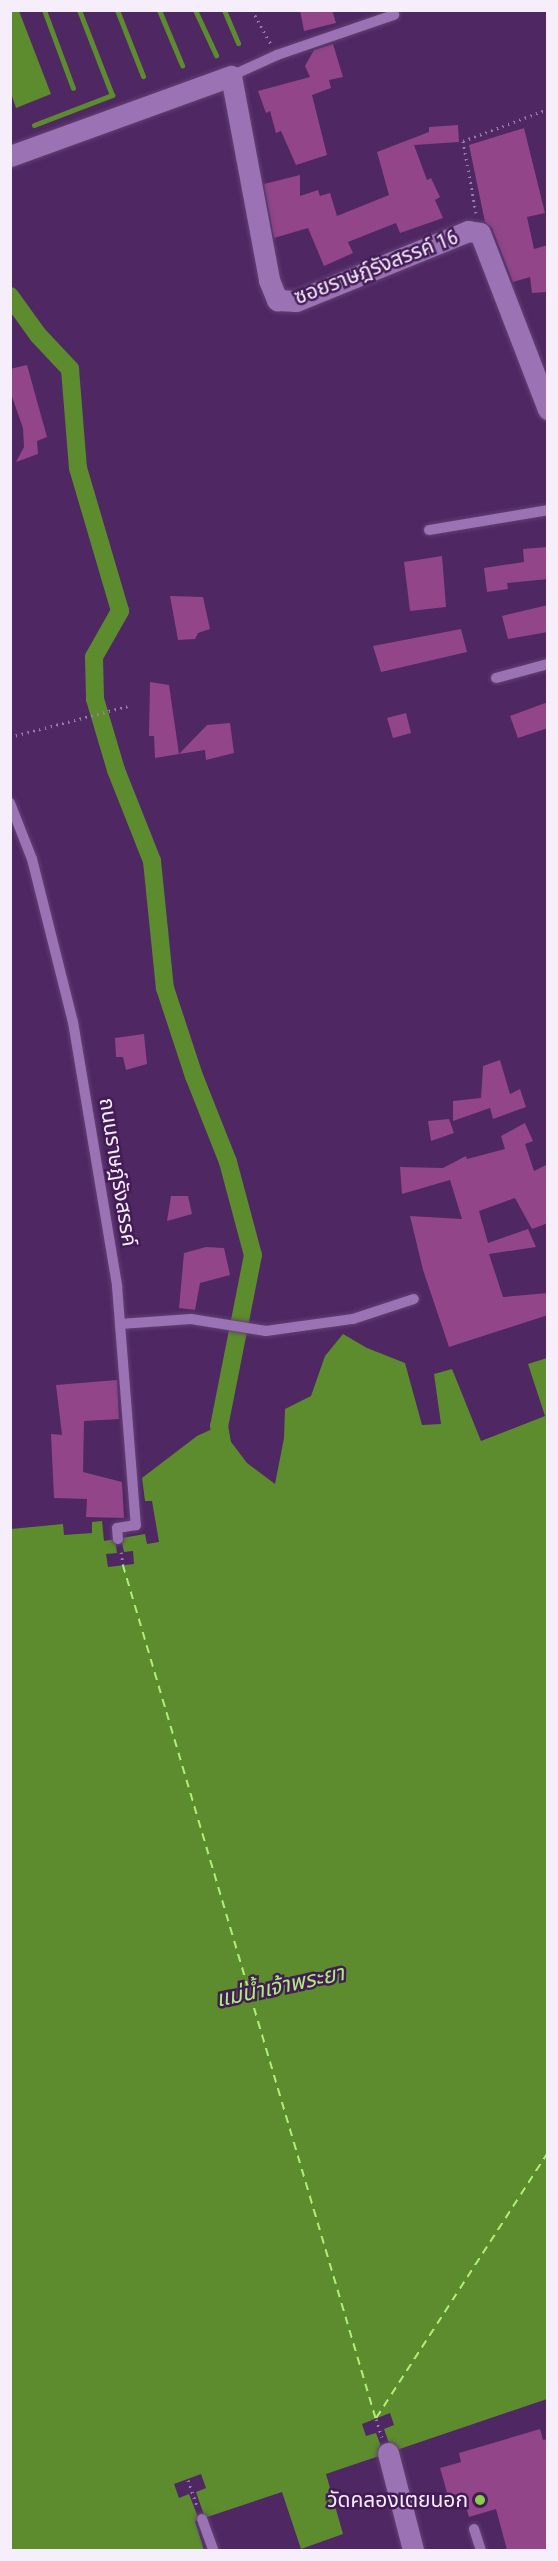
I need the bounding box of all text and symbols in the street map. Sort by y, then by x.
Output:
street label: ซอยราษฎ์รังสรรค์ 16 [290,224,462,310]
street label: ถนนราษฎ์รังสรรค์ [94,1096,142,1248]
water label: แม่น้ำเจ้าพระยา [213,1960,347,2012]
place label: วัดคลองเตยนอก [327,2487,468,2513]
marker: วัดคลองเตยนอก [473,2493,487,2507]

